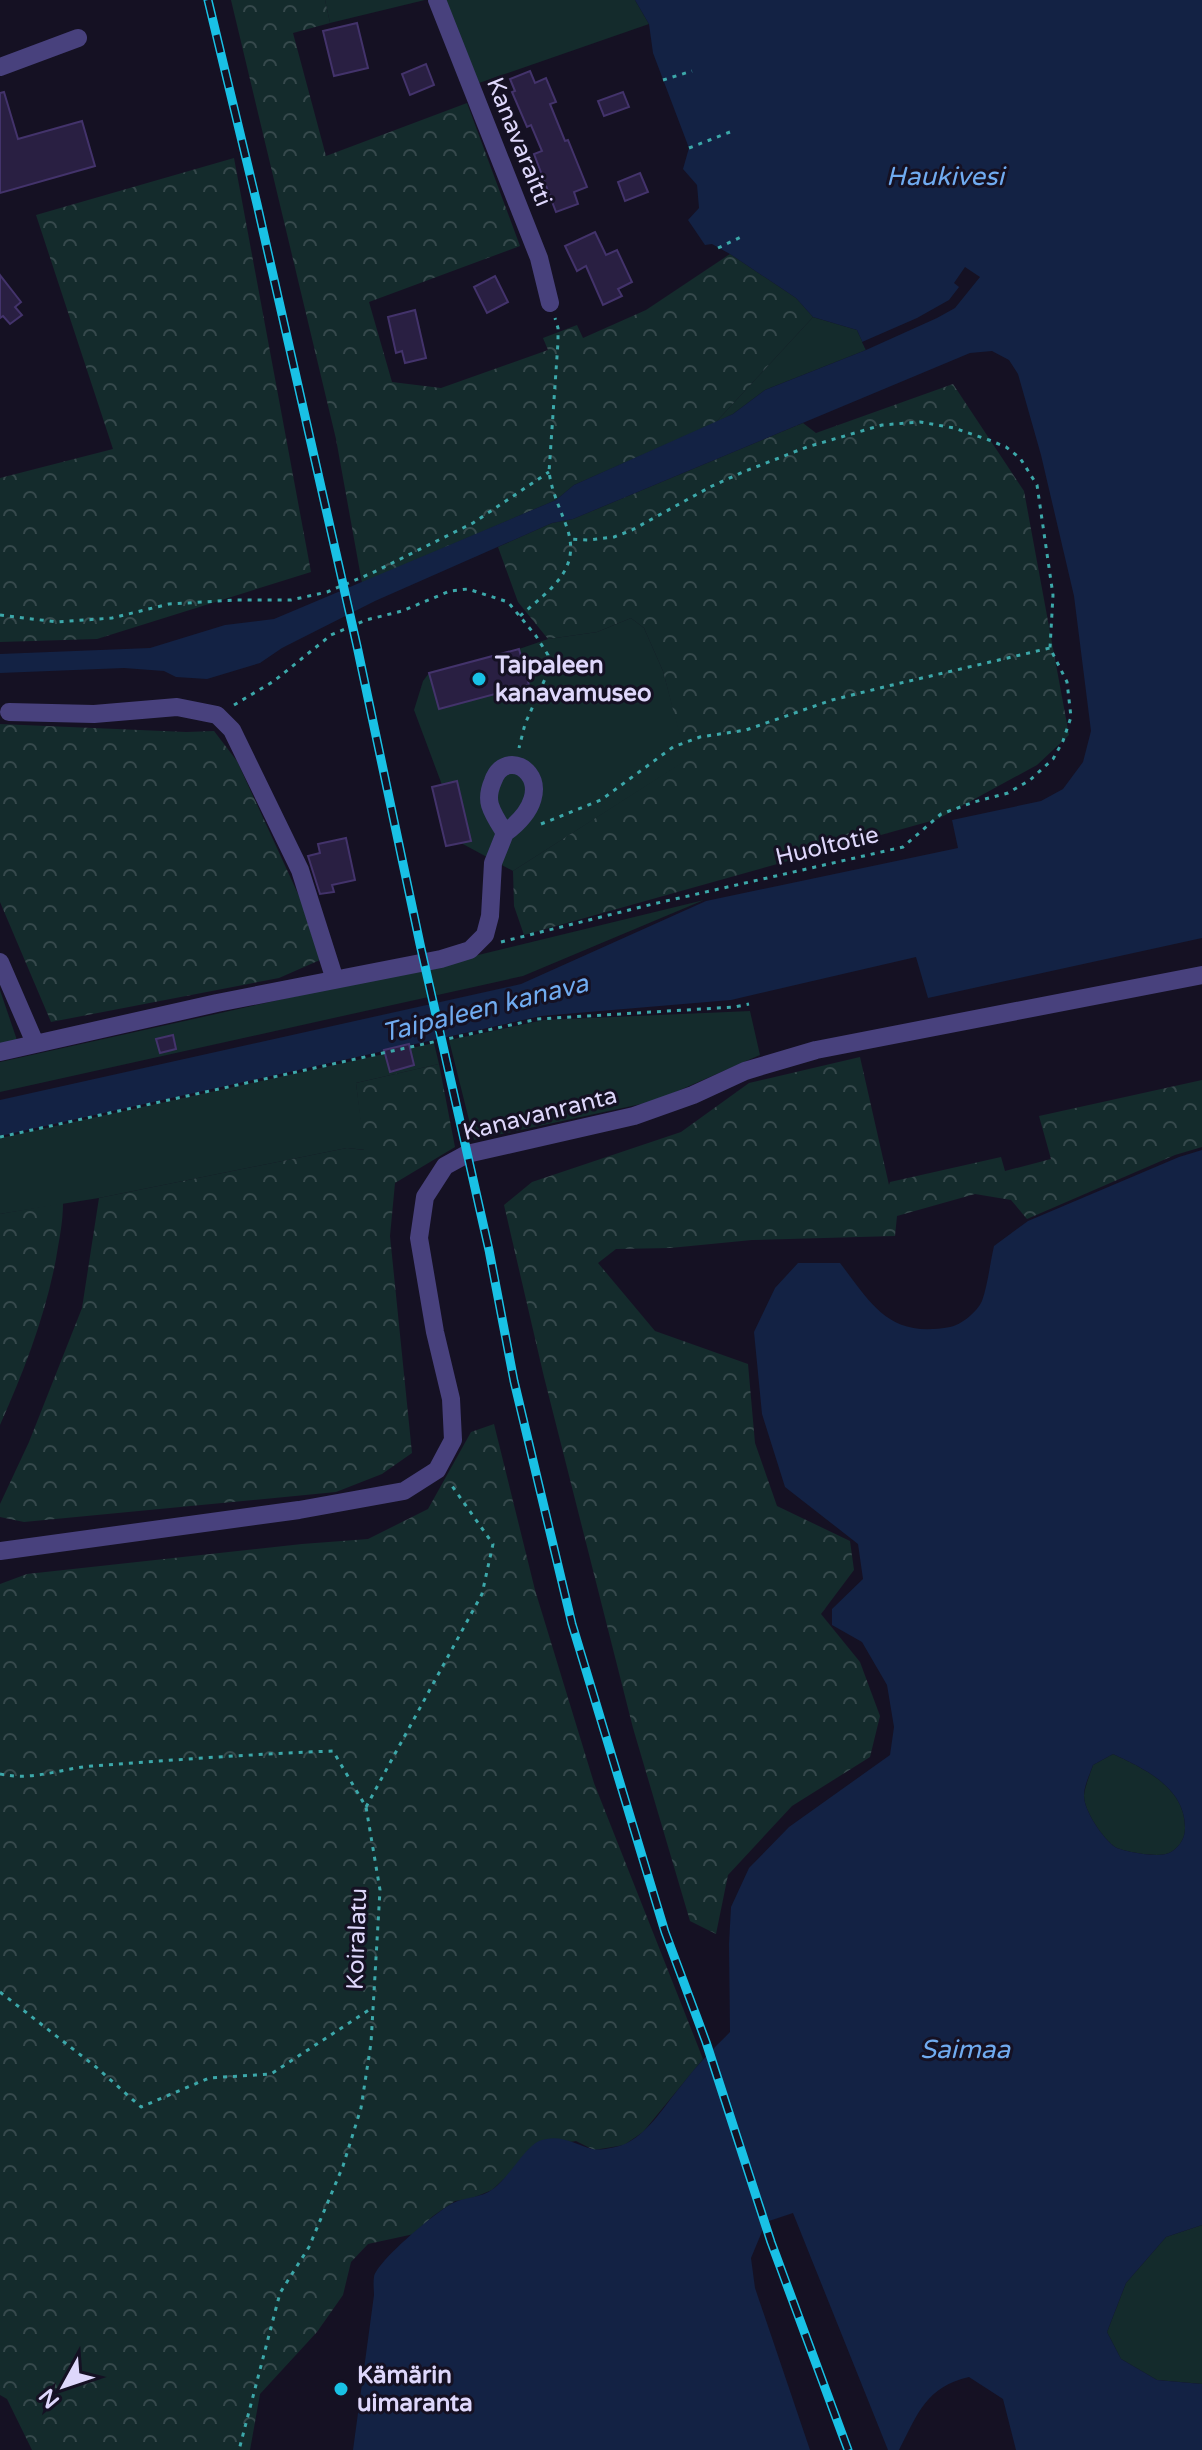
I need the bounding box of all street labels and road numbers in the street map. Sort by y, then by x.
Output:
street label: Kanavaraitti [480,73,558,211]
street label: Huoltotie [772,820,882,872]
street label: Kanavanranta [460,1081,620,1147]
street label: Koiralatu [341,1887,373,1991]

